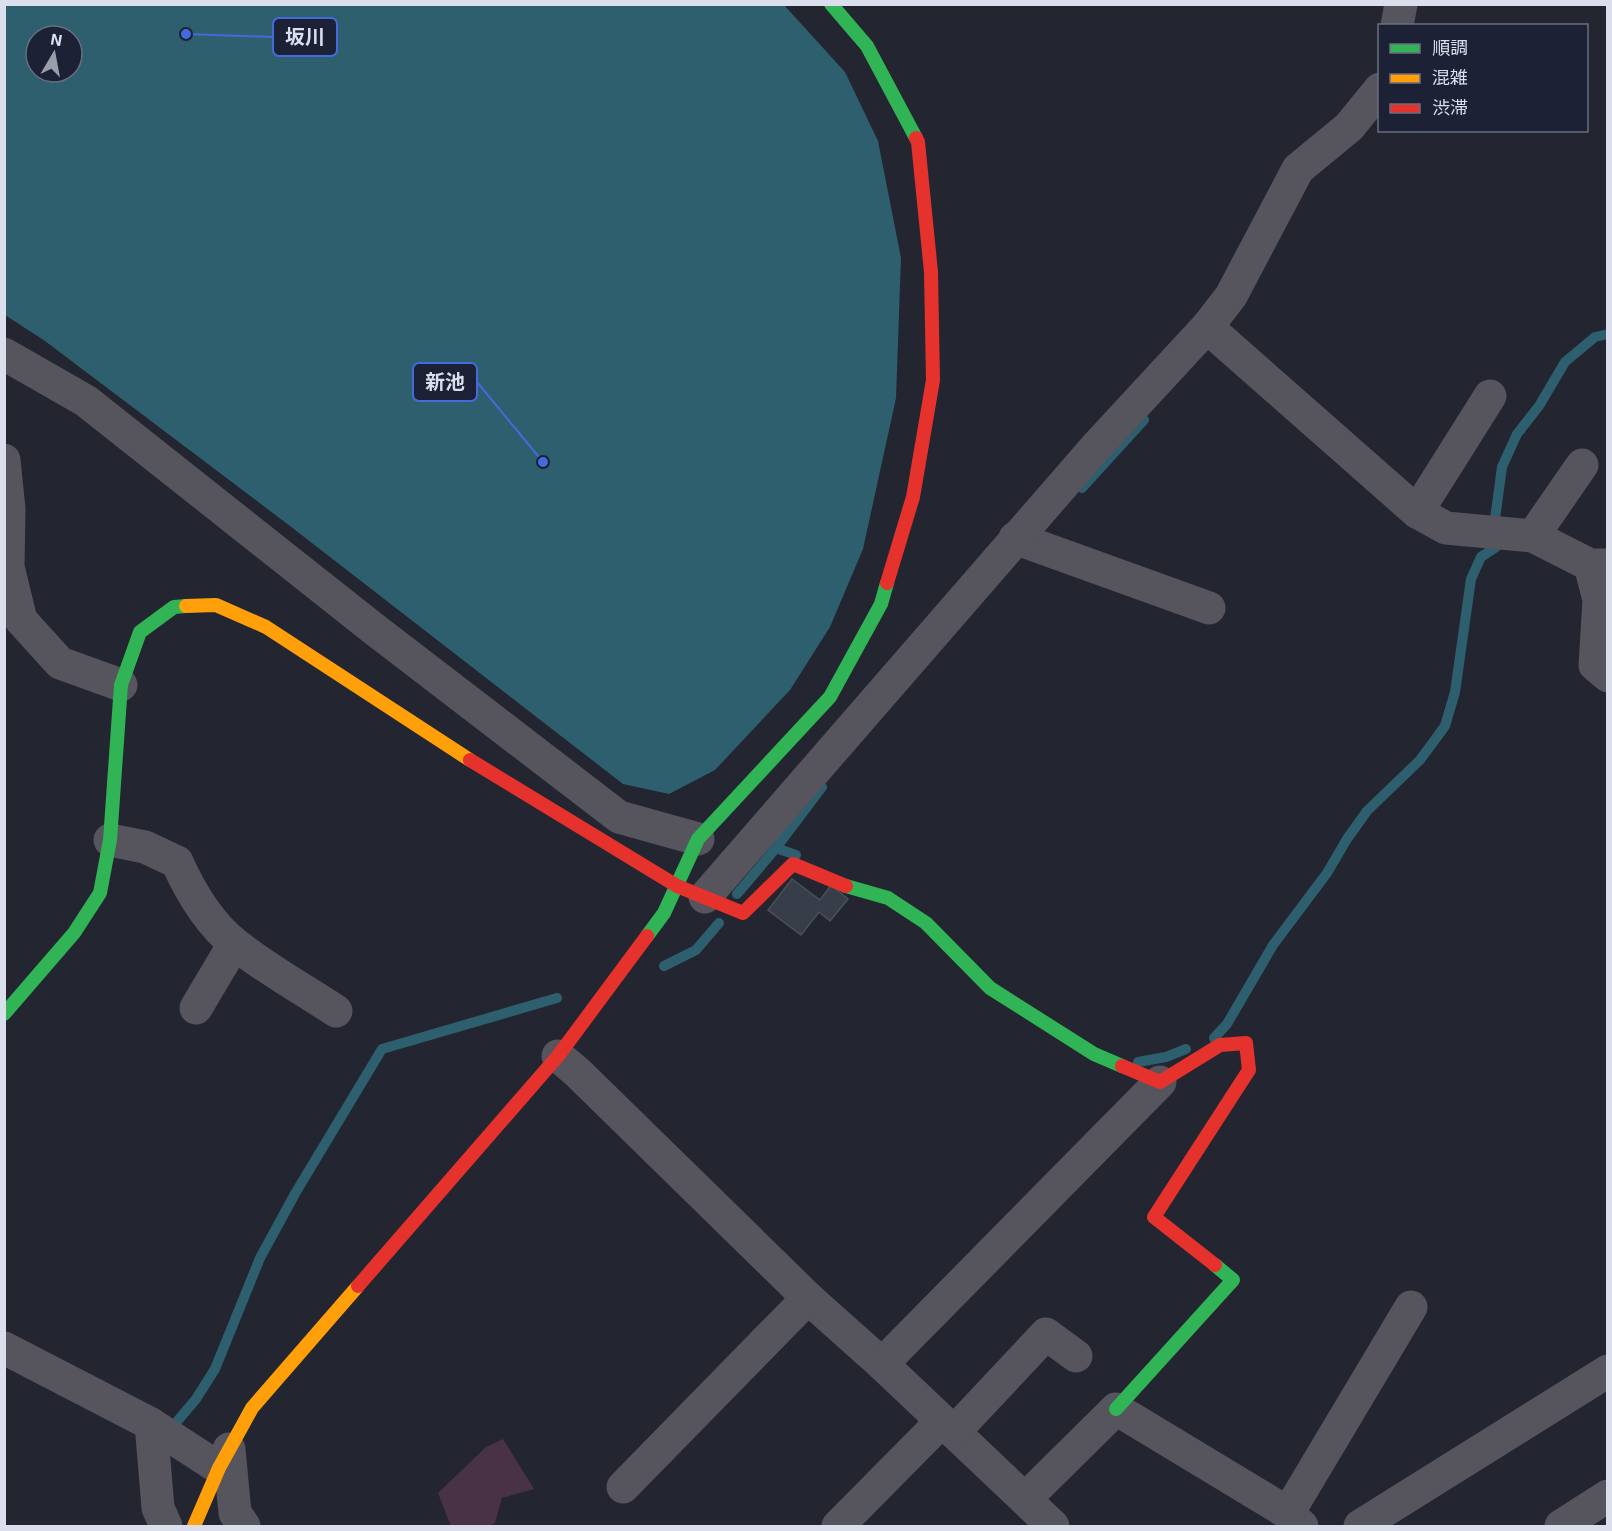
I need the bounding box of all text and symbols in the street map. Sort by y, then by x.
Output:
callout: 坂川 [273,18,337,56]
north arrow [24,24,84,84]
text: 坂川 [285,24,325,48]
legend [1378,24,1588,132]
text: N [49,28,64,49]
text: 順調 [1432,36,1468,58]
text: 混雑 [1432,66,1468,88]
text: 渋滞 [1432,96,1468,118]
callout: 新池 [413,363,477,401]
text: 新池 [425,369,465,393]

